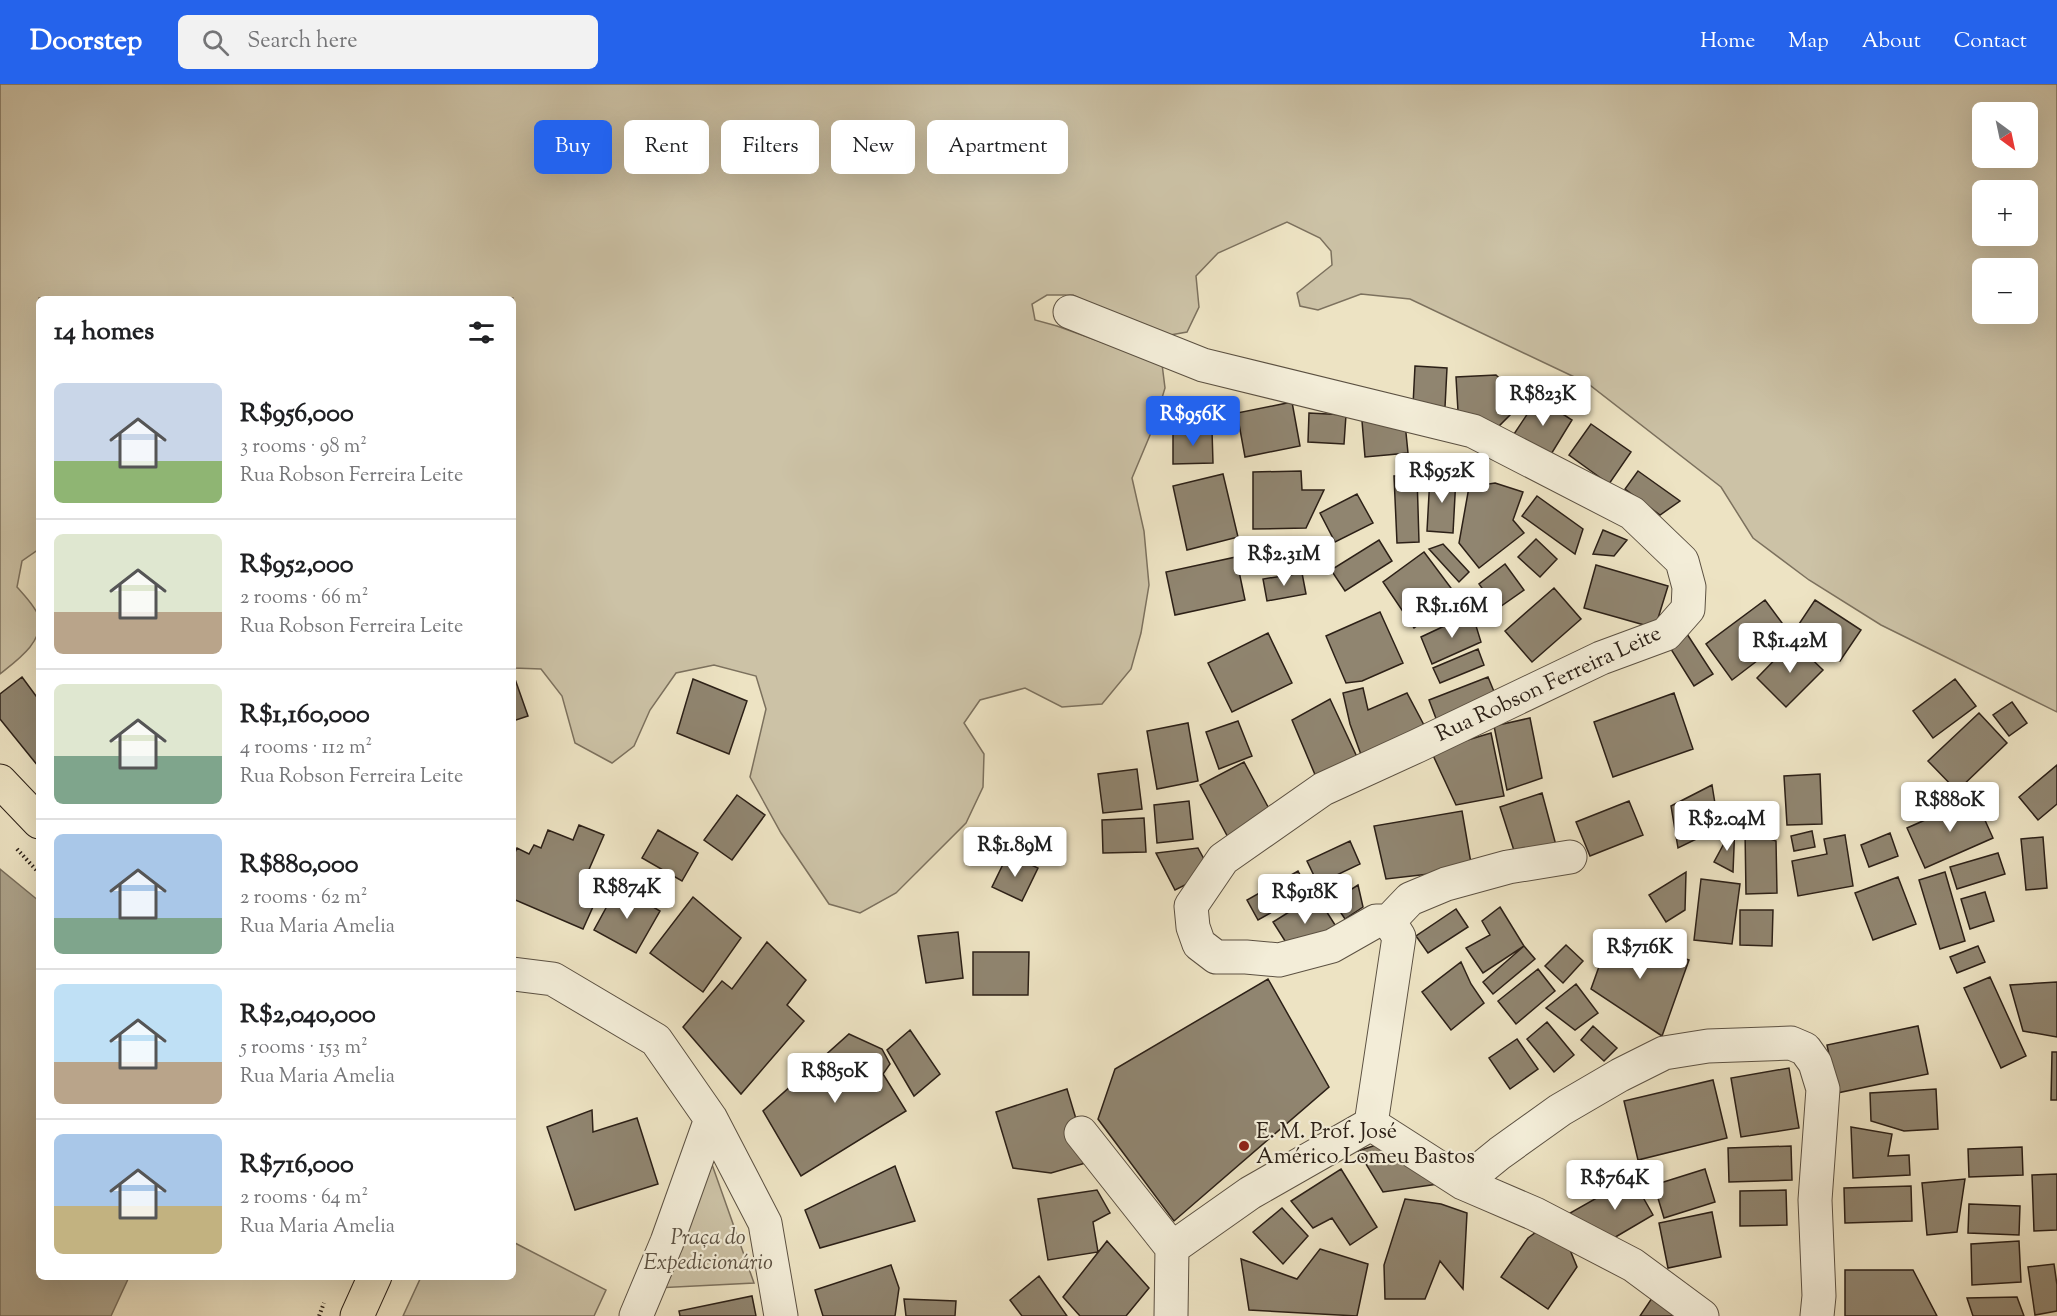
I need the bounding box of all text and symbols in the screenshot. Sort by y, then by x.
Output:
search box [178,15,598,69]
text: Doorstep [30,22,142,62]
icon: search [199,26,232,59]
text: Search here [247,26,358,58]
text: Home [1700,27,1755,57]
text: Map [1788,27,1829,57]
text: About [1862,27,1921,57]
text: Contact [1954,27,2027,57]
north arrow [1972,102,2038,168]
map controls [1972,102,2038,324]
chip: Buy [534,120,612,174]
chip: Rent [624,120,709,174]
chip: Filters [721,120,819,174]
chip: New [831,120,915,174]
chip: Apartment [927,120,1068,174]
button: + [1972,180,2038,246]
button: − [1972,258,2038,324]
text: 14 homes [54,314,154,351]
icon: filters [465,316,498,349]
pin: R$823K [1494,376,1592,427]
text: R$823K [1510,381,1576,410]
text: R$956,000 [240,396,354,433]
pin: R$956K [1144,396,1242,447]
text: R$956K [1160,401,1226,430]
icon: home [102,407,174,479]
text: 3 rooms · 98 m² [240,433,367,462]
pin: R$952K [1393,453,1491,504]
text: R$952K [1409,458,1475,487]
text: Rua Robson Ferreira Leite [240,462,463,491]
pin: R$2.31M [1229,536,1339,587]
text: R$2.31M [1248,541,1320,570]
text: R$952,000 [240,547,354,584]
icon: home [102,558,174,630]
text: 2 rooms · 66 m² [240,584,368,613]
pin: R$1.16M [1397,588,1507,639]
text: R$1.16M [1416,593,1488,622]
text: Rua Robson Ferreira Leite [240,613,463,642]
street label: Rua Robson Ferreira Leite [1431,619,1667,751]
pin: R$1.42M [1735,623,1845,674]
text: R$1.42M [1753,628,1827,657]
text: R$1,160,000 [240,697,370,734]
icon: home [102,708,174,780]
text: 4 rooms · 112 m² [240,734,372,763]
text: Rua Robson Ferreira Leite [240,763,463,792]
pin: R$880K [1901,782,1999,833]
text: R$880K [1915,787,1985,816]
pin: R$2.04M [1672,801,1782,852]
text: R$2.04M [1689,806,1765,835]
pin: R$1.89M [960,827,1070,878]
text: R$1.89M [978,832,1052,861]
text: R$880,000 [240,847,359,884]
icon: home [102,858,174,930]
pin: R$874K [578,869,676,920]
text: R$874K [593,874,661,903]
pin: R$918K [1256,874,1354,925]
text: R$918K [1272,879,1338,908]
text: 2 rooms · 62 m² [240,884,368,913]
text: Rua Maria Amelia [240,913,395,942]
pin: R$716K [1591,929,1689,980]
text: R$716K [1607,934,1673,963]
text: R$2,040,000 [240,997,376,1034]
icon: home [102,1008,174,1080]
text: 5 rooms · 153 m² [240,1034,368,1063]
pin: R$850K [786,1053,884,1104]
text: R$850K [802,1058,868,1087]
text: Rua Maria Amelia [240,1063,395,1092]
place label: E. M. Prof. José Américo Lomeu Bastos [1256,1117,1475,1174]
marker: E. M. Prof. José Américo Lomeu Bastos [1237,1139,1251,1153]
text: R$716,000 [240,1147,354,1184]
icon: home [102,1158,174,1230]
pin: R$764K [1566,1160,1664,1211]
text: R$764K [1580,1165,1650,1194]
text: 2 rooms · 64 m² [240,1184,368,1213]
text: Rua Maria Amelia [240,1213,395,1242]
park label: Praça do Expedicionário [643,1223,773,1280]

